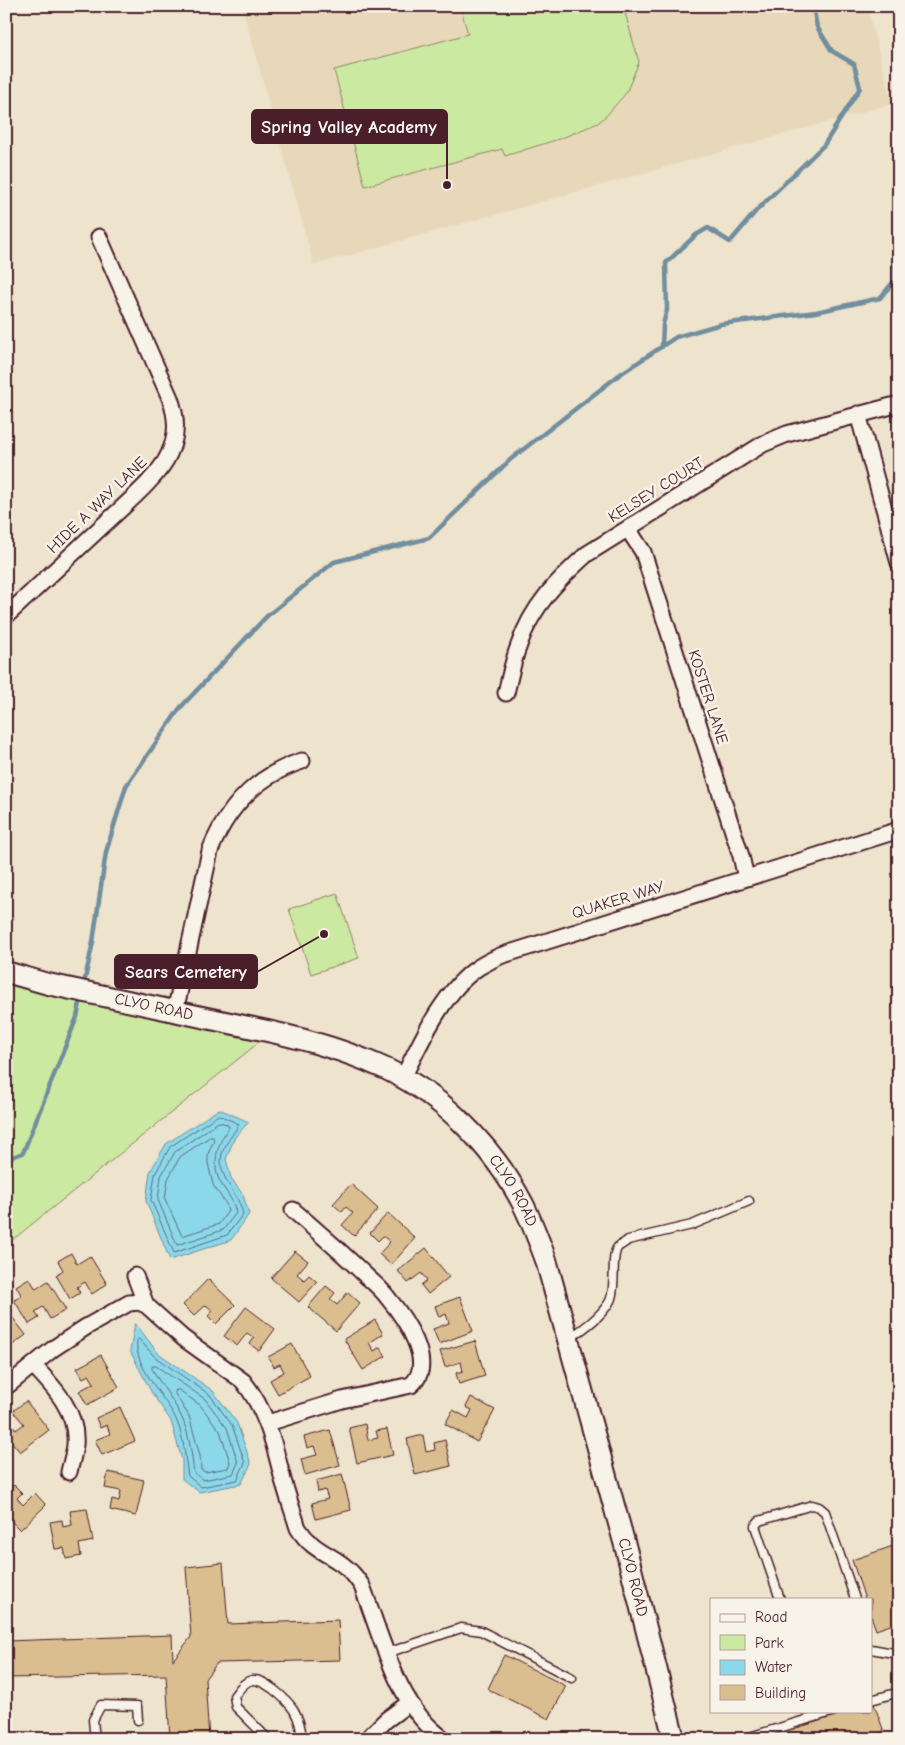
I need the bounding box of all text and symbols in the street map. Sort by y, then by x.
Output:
callout: Spring Valley Academy [252,110,447,143]
text: Spring Valley Academy [261,117,437,138]
street label: HIDE A WAY LANE [44,453,151,557]
street label: KELSEY COURT [605,453,708,527]
street label: KOSTER LANE [684,648,732,747]
street label: QUAKER WAY [570,877,667,923]
callout: Sears Cemetery [115,955,257,988]
text: Sears Cemetery [125,962,248,983]
street label: CLYO ROAD [113,989,195,1024]
street label: CLYO ROAD [485,1151,541,1229]
street label: CLYO ROAD [614,1536,652,1618]
legend [710,1598,872,1712]
text: Road [755,1608,787,1626]
text: Park [755,1634,784,1652]
text: Water [755,1658,792,1676]
text: Building [755,1684,806,1702]

